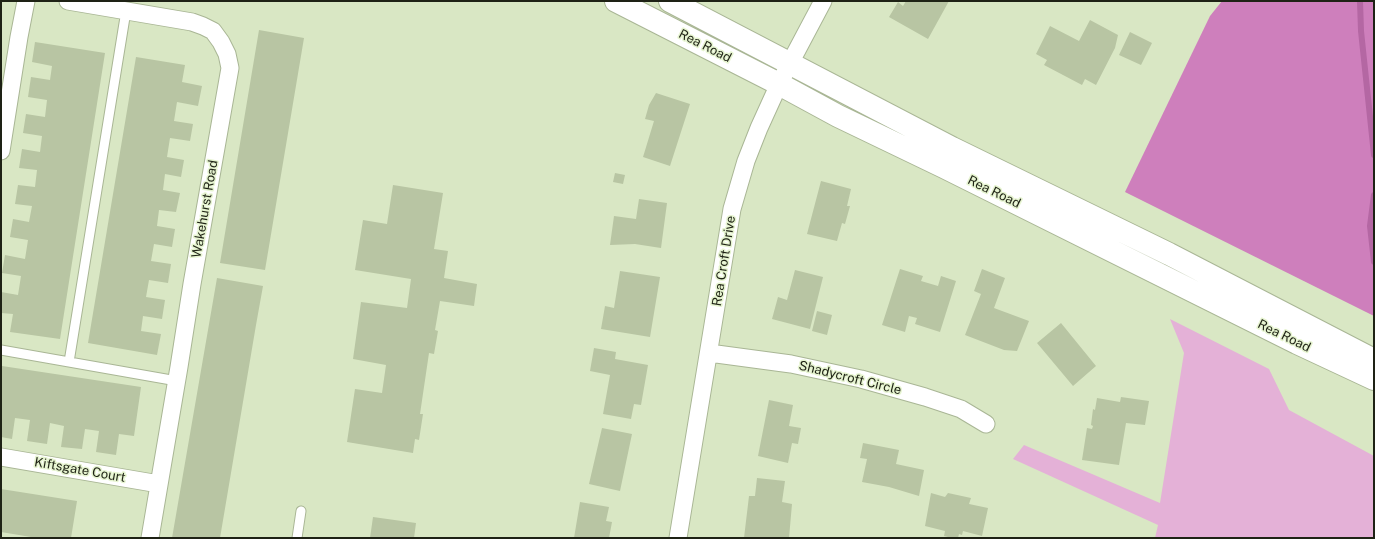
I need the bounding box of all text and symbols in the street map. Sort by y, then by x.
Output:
street label: Rea Road [676,26,734,66]
street label: Wakehurst Road [189,159,221,259]
street label: Rea Road [965,172,1023,212]
street label: Rea Croft Drive [709,215,739,307]
street label: Rea Road [1255,316,1313,356]
street label: Shadycroft Circle [797,358,903,398]
street label: Kiftsgate Court [33,454,127,486]

